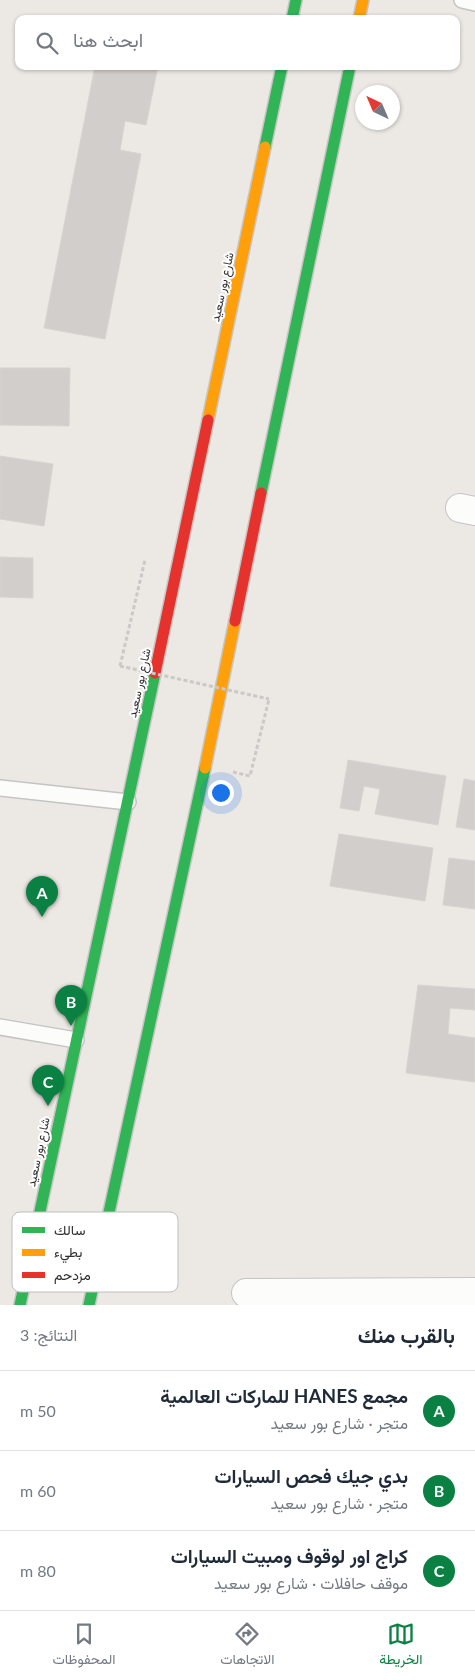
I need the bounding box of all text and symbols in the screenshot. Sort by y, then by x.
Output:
search box [15,15,460,70]
text: ابحث هنا [73,28,143,51]
icon: search [33,29,61,57]
north arrow [355,85,400,130]
street label: شارع بور سعيد [207,251,239,323]
street label: شارع بور سعيد [124,647,156,719]
your location [208,780,234,806]
pin: A [26,876,58,917]
pin: B [55,985,87,1026]
pin: C [32,1065,64,1106]
street label: شارع بور سعيد [23,1116,55,1188]
legend [12,1212,178,1292]
text: سالك [54,1221,85,1238]
text: بطيء [54,1243,82,1264]
text: مزدحم [54,1266,91,1284]
text: بالقرب منك [358,1322,455,1347]
text: النتائج: 3 [20,1325,77,1344]
text: مجمع HANES للماركات العالمية [160,1384,408,1407]
text: 50 m [20,1401,56,1420]
text: A [433,1401,445,1420]
text: متجر · شارع بور سعيد [271,1413,408,1432]
text: بدي جيك فحص السيارات [215,1464,408,1487]
text: 60 m [20,1481,56,1500]
text: B [434,1481,444,1500]
text: متجر · شارع بور سعيد [271,1493,408,1512]
text: كراج اور لوقوف ومبيت السيارات [171,1544,408,1567]
text: 80 m [20,1561,56,1580]
text: C [434,1561,444,1580]
text: موقف حافلات · شارع بور سعيد [214,1573,408,1592]
tab: المحفوظات [52,1620,115,1672]
tab: الاتجاهات [220,1620,275,1672]
tab: الخريطة [379,1620,423,1672]

